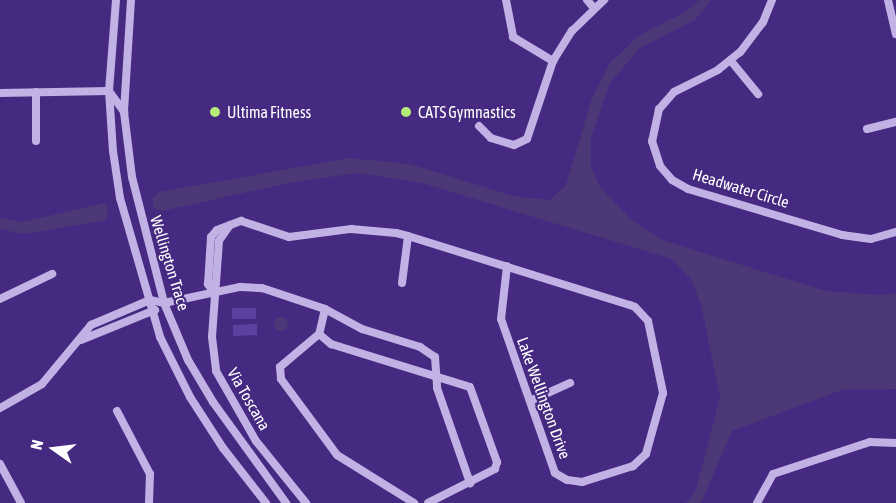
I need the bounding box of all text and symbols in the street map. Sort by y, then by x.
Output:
place label: Ultima Fitness [227,102,311,122]
place label: CATS Gymnastics [418,102,516,122]
marker: Ultima Fitness [208,105,222,119]
marker: CATS Gymnastics [399,105,413,119]
street label: Headwater Circle [690,164,792,212]
street label: Wellington Trace [146,213,194,313]
street label: Lake Wellington Drive [513,335,575,461]
street label: Via Toscana [223,364,275,434]
north arrow [24,419,84,479]
text: N [27,438,46,451]

